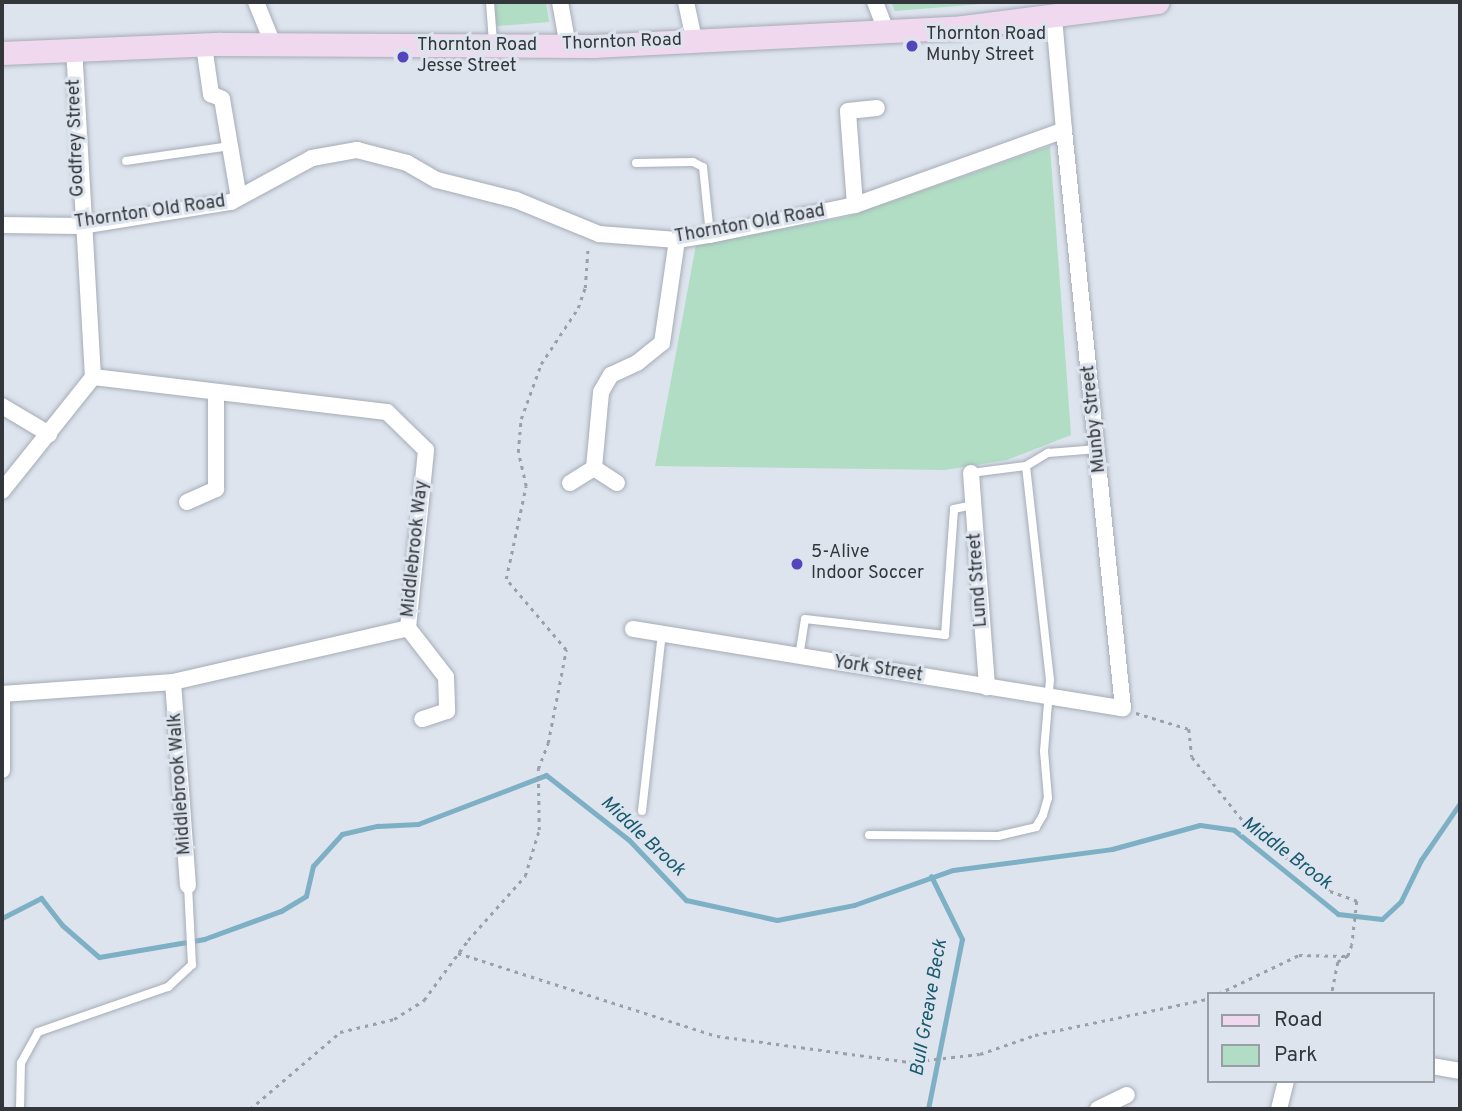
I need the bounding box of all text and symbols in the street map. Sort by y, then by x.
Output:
place label: Thornton Road Munby Street [926,25,1046,68]
street label: Thornton Road [562,30,682,56]
place label: Thornton Road Jesse Street [417,36,537,78]
marker: Thornton Road Munby Street [904,38,920,54]
marker: Thornton Road Jesse Street [395,49,411,65]
street label: Godfrey Street [64,79,90,197]
street label: Thornton Old Road [73,192,227,234]
street label: Thornton Old Road [673,201,827,249]
street label: Munby Street [1079,364,1111,474]
street label: Middlebrook Way [398,479,434,619]
street label: Lund Street [965,532,993,628]
place label: 5-Alive Indoor Soccer [811,543,924,586]
marker: 5-Alive Indoor Soccer [789,556,805,572]
street label: York Street [832,652,924,688]
street label: Middlebrook Walk [165,712,197,856]
water label: Middle Brook [595,792,689,882]
water label: Middle Brook [1236,813,1336,895]
water label: Bull Greave Beck [907,938,953,1078]
legend [1206,992,1434,1083]
text: Road [1274,1007,1323,1034]
text: Park [1274,1042,1317,1069]

